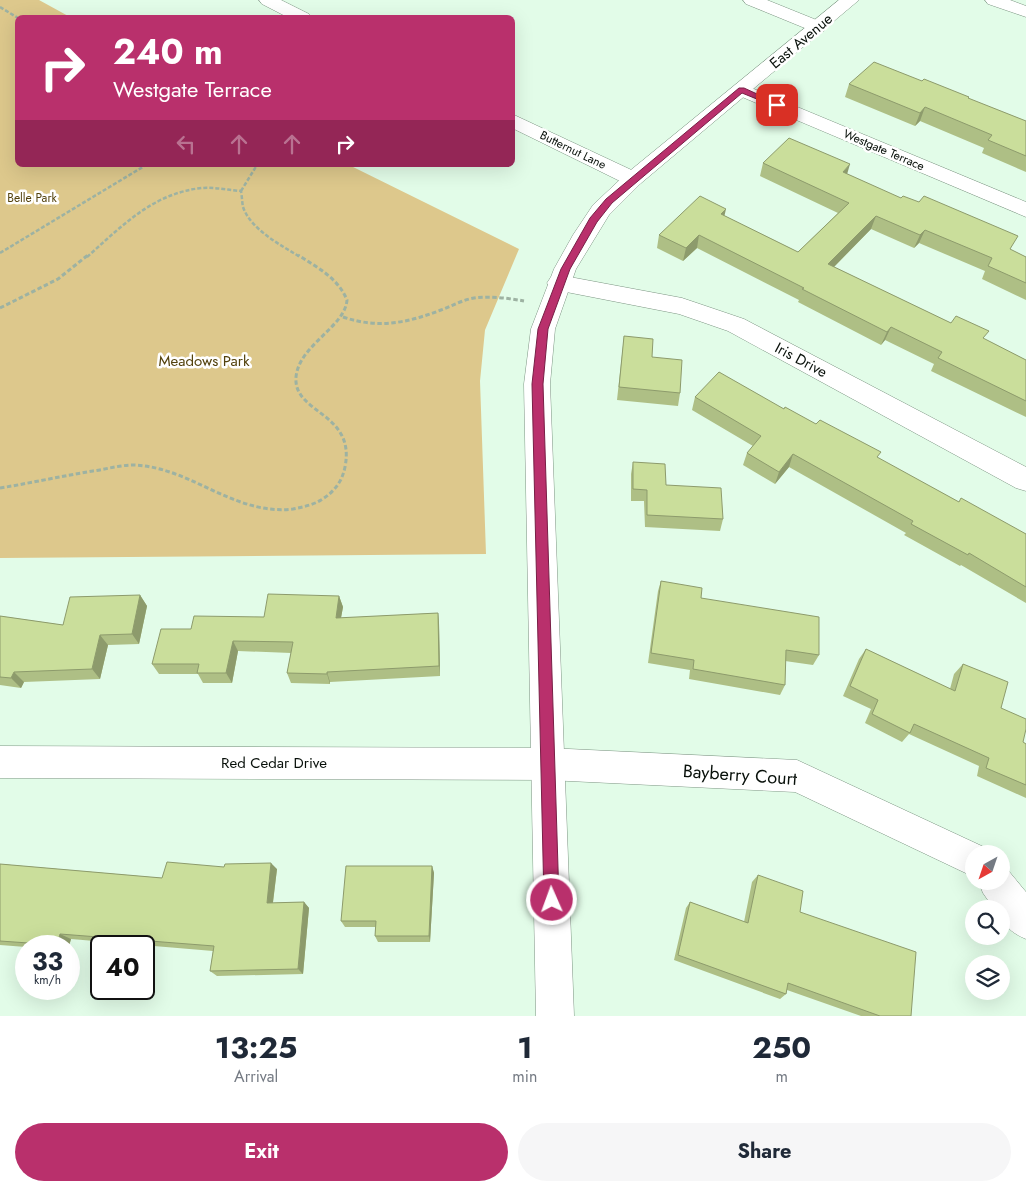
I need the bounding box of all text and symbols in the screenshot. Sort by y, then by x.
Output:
street label: East Avenue [765,8,838,74]
text: 240 m [113,27,223,77]
icon: right [30,35,95,100]
text: Westgate Terrace [113,73,272,105]
pin [756,84,798,126]
icon: arrive [763,91,791,119]
street label: Westgate Terrace [841,125,927,175]
street label: Butternut Lane [537,126,609,174]
icon: left [172,130,200,158]
icon: ahead [225,130,253,158]
icon: ahead [278,130,306,158]
icon: right [331,130,359,158]
park label: Belle Park [7,189,57,207]
street label: Iris Drive [771,337,831,383]
park label: Meadows Park [158,350,250,372]
street label: Red Cedar Drive [221,752,327,774]
street label: Bayberry Court [682,758,799,792]
north arrow [965,845,1010,890]
map controls [965,845,1010,1000]
position arrow [525,873,577,925]
button: search [965,900,1010,945]
speed limit sign: 40 [90,935,155,1000]
text: 33 [32,943,63,979]
button: layers [965,955,1010,1000]
text: km/h [34,971,61,989]
text: 13:25 [215,1026,297,1069]
text: 1 [517,1026,532,1069]
text: 250 [752,1026,811,1069]
text: Arrival [234,1065,278,1088]
text: min [512,1065,537,1088]
text: m [775,1065,788,1088]
button: Exit [15,1123,508,1181]
button: Share [518,1123,1011,1181]

